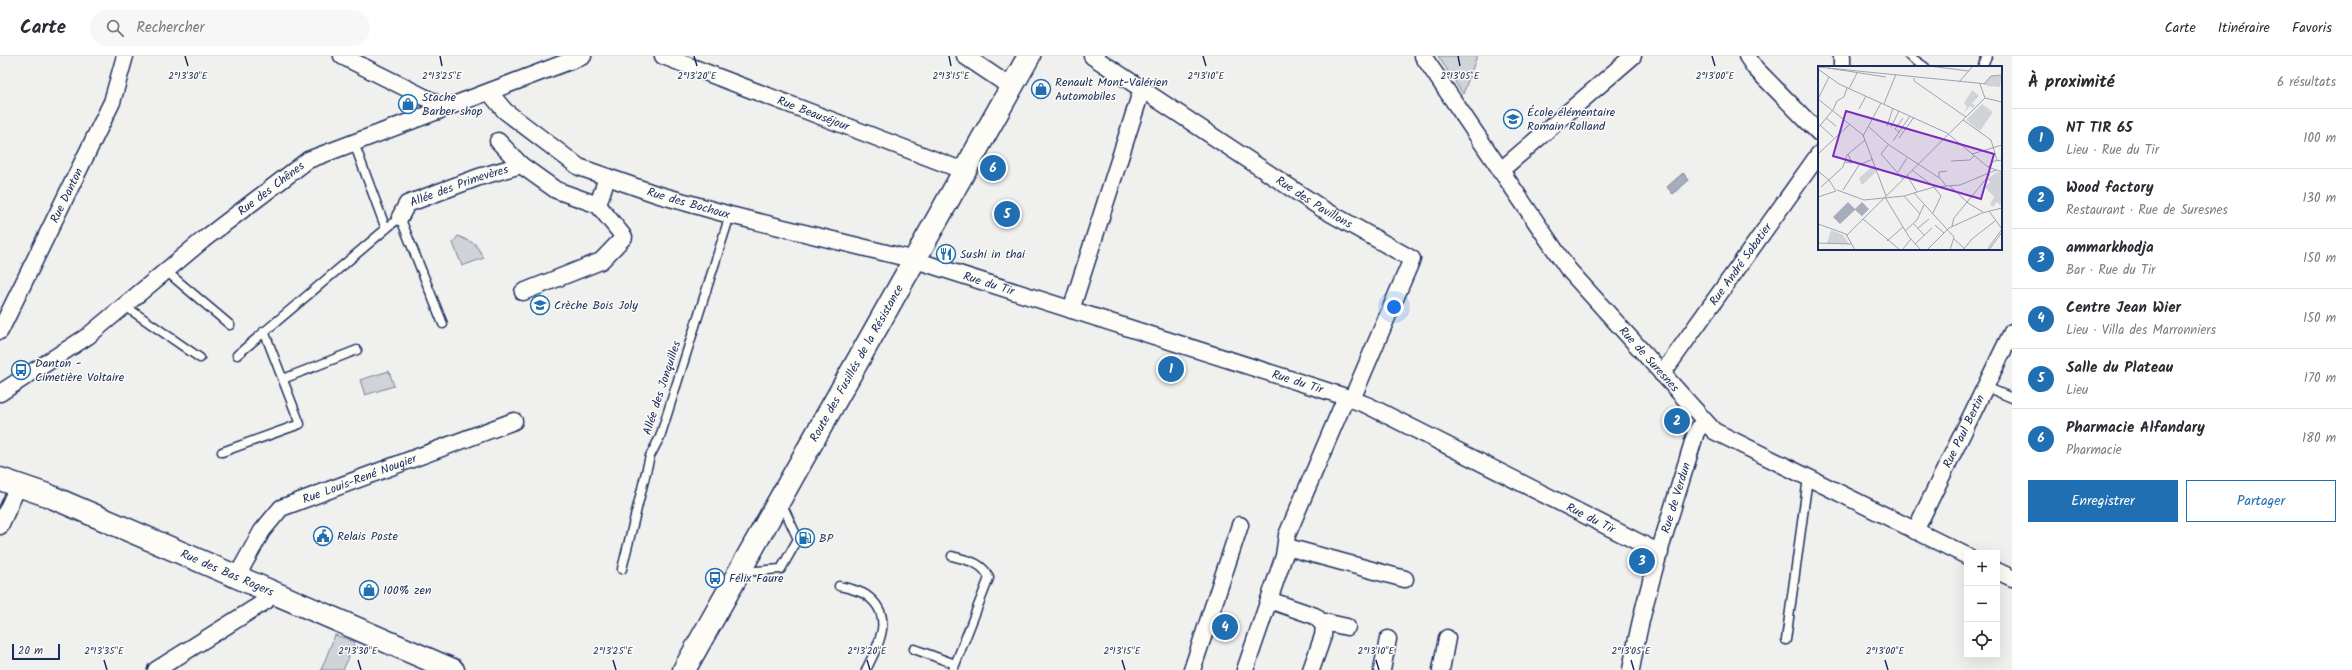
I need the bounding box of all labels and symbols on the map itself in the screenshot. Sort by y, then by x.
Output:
inset map [1818,66,2002,250]
text: 2°13'30"E [168,68,209,84]
text: 2°13'25"E [422,68,463,84]
text: 2°13'20"E [677,68,718,84]
text: 2°13'15"E [932,68,971,84]
text: 2°13'10"E [1188,68,1226,84]
text: 2°13'05"E [1440,68,1481,84]
text: 2°13'00"E [1696,68,1735,84]
place label: Renault Mont-Valérien Automobiles [1055,73,1168,106]
shop icon: Renault Mont-Valérien Automobiles [1030,78,1052,100]
place label: Stache Barber shop [422,88,483,121]
street label: Rue Beauséjour [774,91,853,136]
shop icon: Stache Barber shop [397,93,419,115]
place label: École élémentaire Romain Rolland [1527,103,1616,136]
school or university icon: École élémentaire Romain Rolland [1502,108,1524,130]
pin: 6 [980,153,1006,183]
street label: Rue des Chênes [233,156,309,220]
street label: Allée des Primevères [407,160,510,212]
street label: Rue Danton [45,165,88,226]
street label: Rue des Pavillons [1272,171,1356,233]
street label: Rue des Bochoux [644,182,733,224]
pin: 5 [994,199,1020,229]
street label: Rue André Sabatier [1704,218,1777,309]
restaurant icon: Sushi in thai [935,243,957,265]
place label: Sushi in thai [960,245,1026,264]
street label: Rue du Tir [961,266,1018,301]
street label: Route des Fusillés de la Résistance [805,280,909,445]
school or university icon: Crèche Bois Joly [529,294,551,316]
place label: Crèche Bois Joly [554,296,638,315]
your location [1384,297,1404,317]
street label: Rue de Suresnes [1614,322,1684,396]
street label: Allée des Jonquilles [638,338,686,438]
place label: Danton - Cimetière Voltaire [35,354,125,387]
pin: 1 [1158,354,1184,384]
bus stop icon: Danton - Cimetière Voltaire [10,359,32,381]
street label: Rue du Tir [1270,365,1327,399]
street label: Rue Paul Bertin [1938,391,1990,471]
pin: 2 [1664,406,1690,436]
street label: Rue Louis-René Nougier [300,448,420,509]
street label: Rue de Verdun [1656,460,1696,536]
street label: Rue du Tir [1563,498,1620,539]
public building icon: Relais Poste [312,525,334,547]
place label: Relais Poste [337,527,398,546]
fuel station icon: BP [794,527,816,549]
place label: BP [819,529,834,548]
street label: Rue des Bas Rogers [178,544,277,601]
pin: 3 [1629,546,1655,576]
bus stop icon: Félix Faure [704,567,726,589]
place label: Félix Faure [729,569,784,588]
shop icon: 100% zen [358,579,380,601]
place label: 100% zen [383,581,431,600]
pin: 4 [1212,612,1238,642]
scale bar [12,642,60,661]
text: 2°13'35"E [84,643,125,659]
text: 2°13'30"E [338,643,379,659]
text: 2°13'25"E [593,643,634,659]
text: 2°13'20"E [847,643,888,659]
text: 2°13'15"E [1103,643,1142,659]
text: 2°13'10"E [1358,643,1396,659]
text: 2°13'05"E [1611,643,1652,659]
text: 2°13'00"E [1866,643,1905,659]

